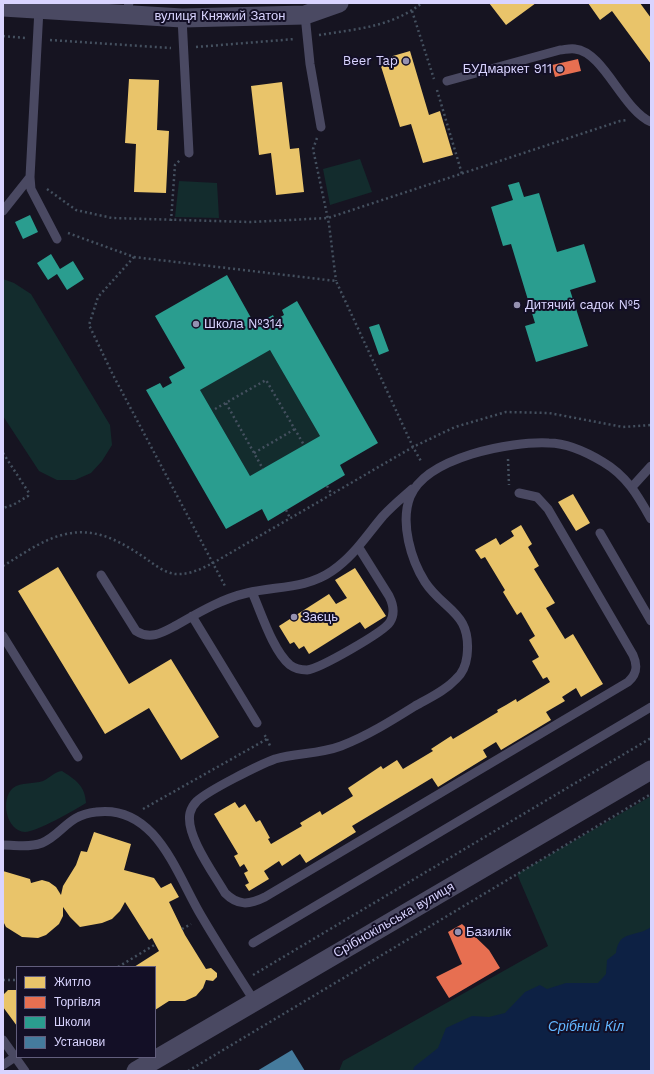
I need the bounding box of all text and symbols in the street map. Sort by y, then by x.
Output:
street label: вулиця Княжий Затон [154,8,286,24]
place label: Beer Tap [343,53,398,69]
marker: Beer Tap [401,56,411,66]
place label: БУДмаркет 911 [463,61,552,77]
marker: БУДмаркет 911 [555,64,565,74]
place label: Дитячий садок №5 [525,297,640,313]
marker: Дитячий садок №5 [512,300,522,310]
place label: Школа №314 [204,316,283,332]
marker: Школа №314 [191,319,201,329]
place label: Заєць [302,609,338,625]
marker: Заєць [289,612,299,622]
street label: Срібнокільська вулиця [331,879,457,961]
place label: Базилік [466,924,511,940]
marker: Базилік [453,927,463,937]
legend [16,966,156,1058]
text: Житло [54,975,91,989]
text: Торгівля [54,995,100,1009]
text: Школи [54,1015,91,1029]
water label: Срібний Кіл [548,1019,624,1035]
text: Установи [54,1035,105,1049]

